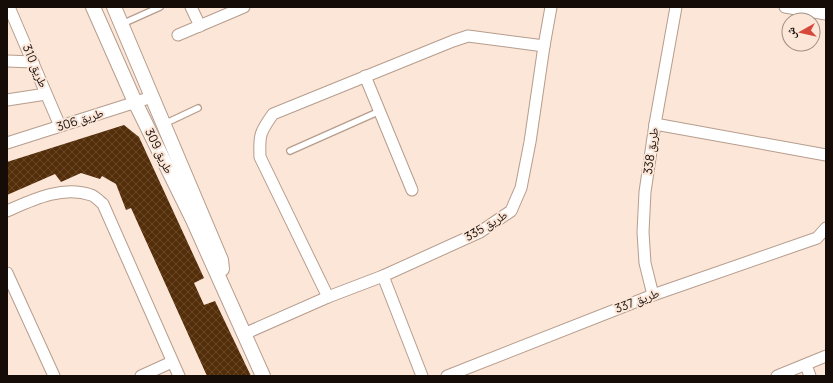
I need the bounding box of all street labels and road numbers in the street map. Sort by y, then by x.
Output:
street label: طريق 310 [19,41,52,90]
street label: طريق 306 [54,104,106,135]
street label: طريق 309 [141,125,178,176]
street label: طريق 338 [639,126,662,176]
street label: طريق 335 [461,206,510,245]
street label: طريق 337 [612,284,662,317]

